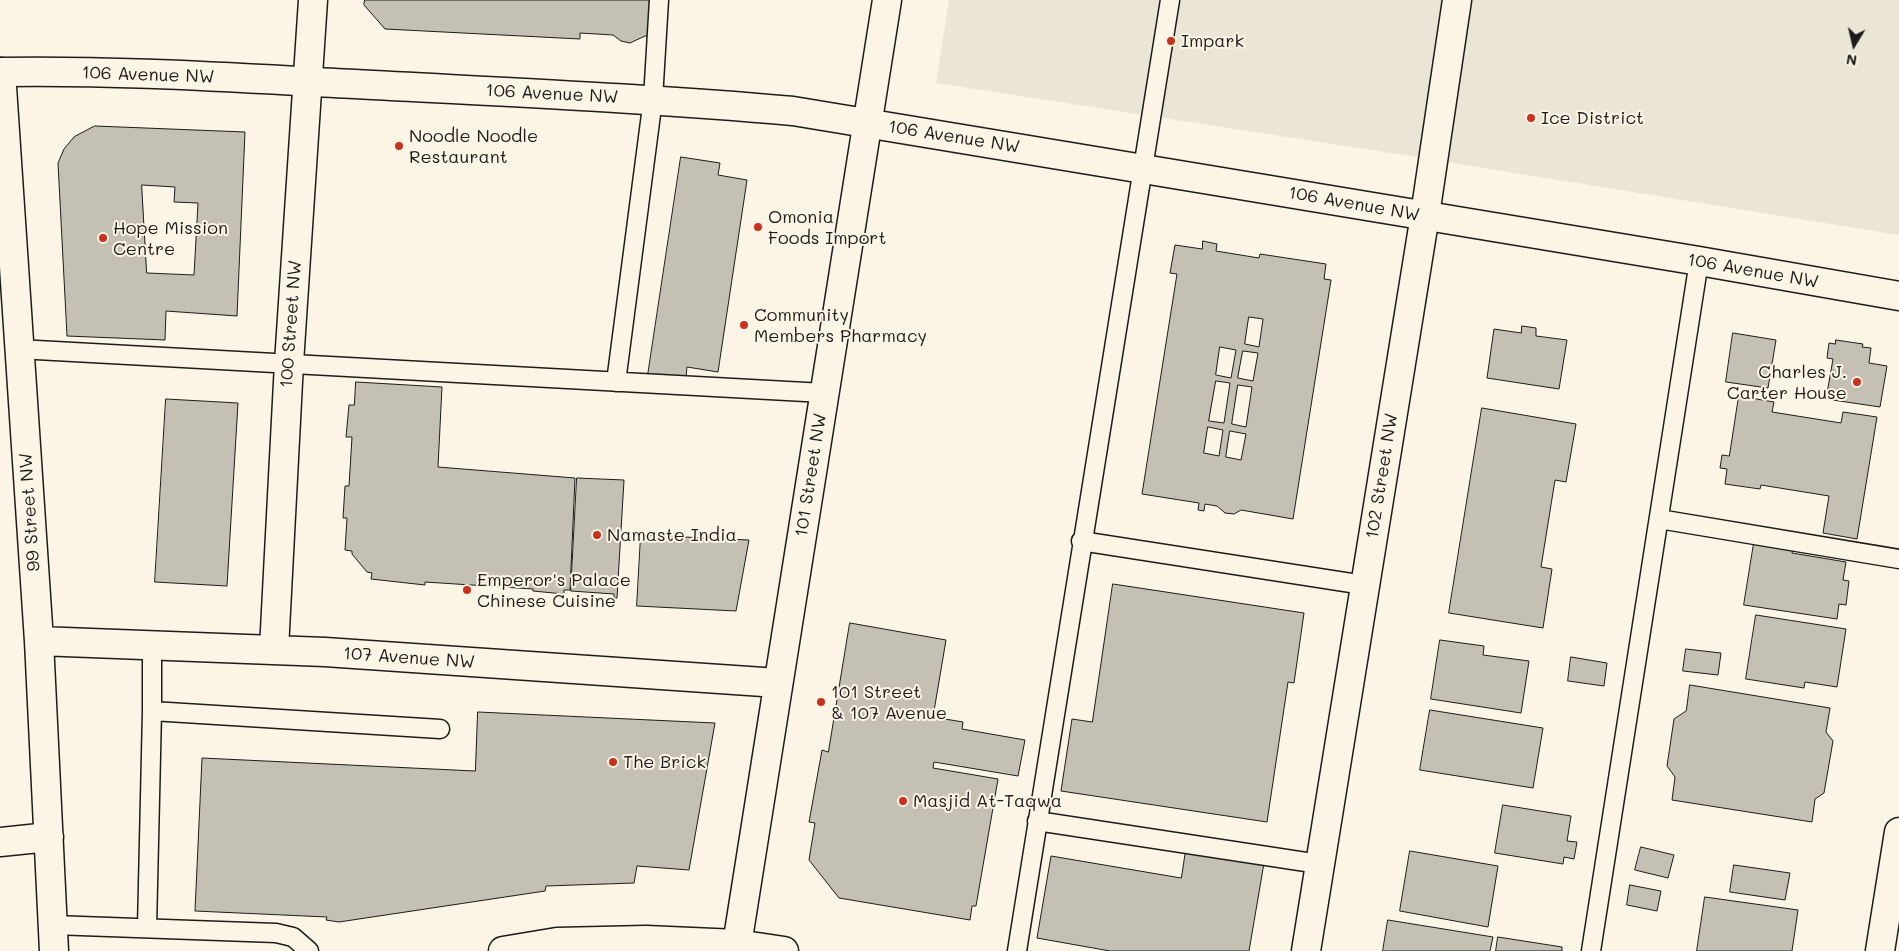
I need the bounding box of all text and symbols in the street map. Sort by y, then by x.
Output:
north arrow [1829,20,1879,70]
place label: Impark [1181,30,1244,52]
marker: Impark [1165,35,1177,47]
text: N [1845,50,1858,71]
street label: 106 Avenue NW [81,62,215,88]
street label: 106 Avenue NW [485,80,619,108]
place label: Ice District [1541,107,1644,129]
marker: Ice District [1525,112,1537,124]
street label: 106 Avenue NW [887,116,1021,158]
place label: Noodle Noodle Restaurant [409,125,538,168]
marker: Noodle Noodle Restaurant [393,140,405,152]
street label: 106 Avenue NW [1287,182,1421,226]
place label: Omonia Foods Import [768,206,886,248]
place label: Hope Mission Centre [113,217,228,260]
marker: Omonia Foods Import [752,221,764,233]
marker: Hope Mission Centre [97,232,109,244]
street label: 106 Avenue NW [1686,249,1820,293]
street label: 100 Street NW [276,259,306,389]
place label: Community Members Pharmacy [754,304,927,346]
marker: Community Members Pharmacy [738,319,750,331]
place label: Charles J. Carter House [1727,361,1847,404]
marker: Charles J. Carter House [1851,376,1863,388]
street label: 101 Street NW [791,412,831,538]
street label: 102 Street NW [1361,412,1403,540]
street label: 99 Street NW [15,452,45,572]
place label: Namaste India [607,524,737,546]
marker: Namaste India [591,529,603,541]
place label: Emperor's Palace Chinese Cuisine [477,569,631,612]
marker: Emperor's Palace Chinese Cuisine [461,584,473,596]
street label: 107 Avenue NW [342,643,476,673]
place label: 101 Street & 107 Avenue [831,681,947,724]
marker: 101 Street & 107 Avenue [815,696,827,708]
place label: The Brick [623,751,706,773]
marker: The Brick [607,756,619,768]
place label: Masjid At-Taqwa [913,790,1062,812]
marker: Masjid At-Taqwa [897,795,909,807]

